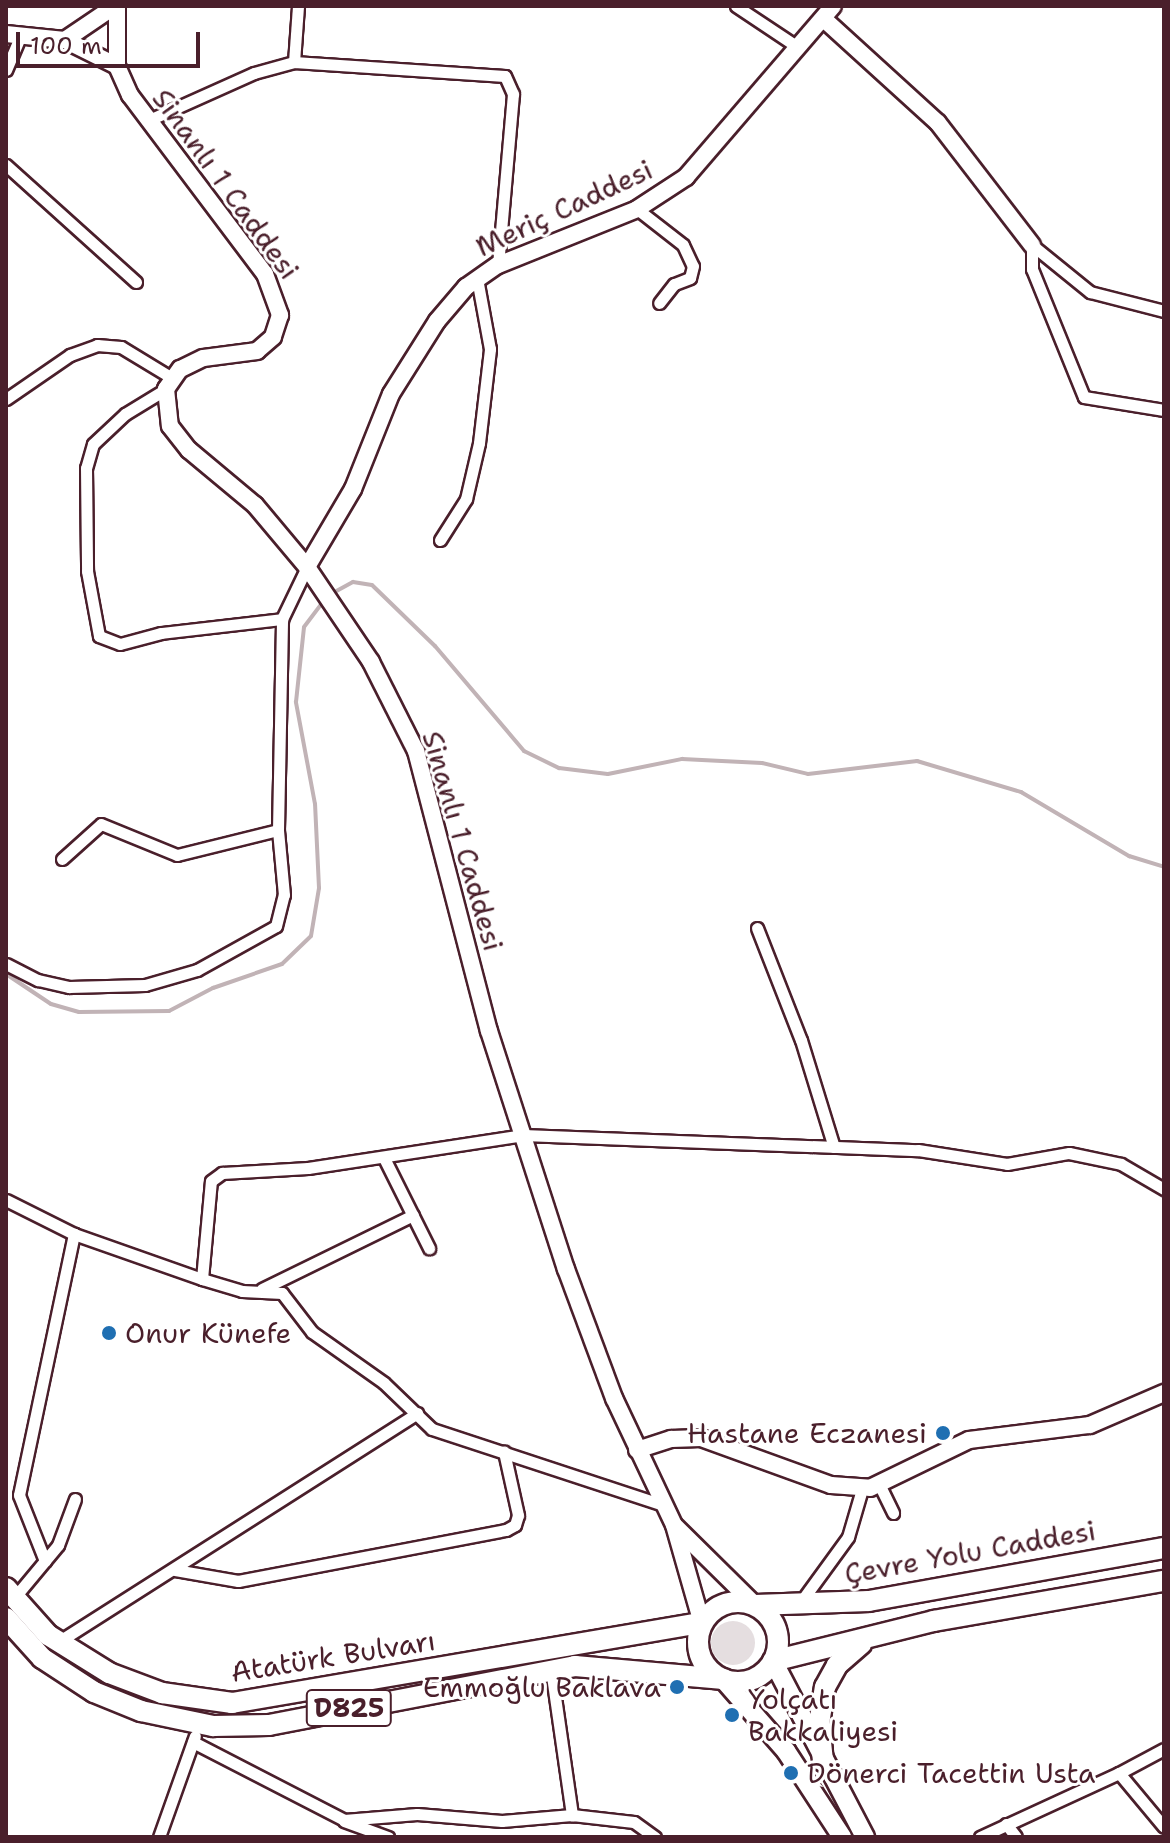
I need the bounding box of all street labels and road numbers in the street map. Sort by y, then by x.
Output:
street label: Sinanlı 1 Caddesi [146,82,306,286]
street label: Meriç Caddesi [470,152,658,264]
street label: Sinanlı 1 Caddesi [416,727,510,955]
street label: Çevre Yolu Caddesi [842,1513,1098,1591]
street label: Atatürk Bulvarı [228,1623,438,1689]
road number: D825 [305,1686,393,1730]

